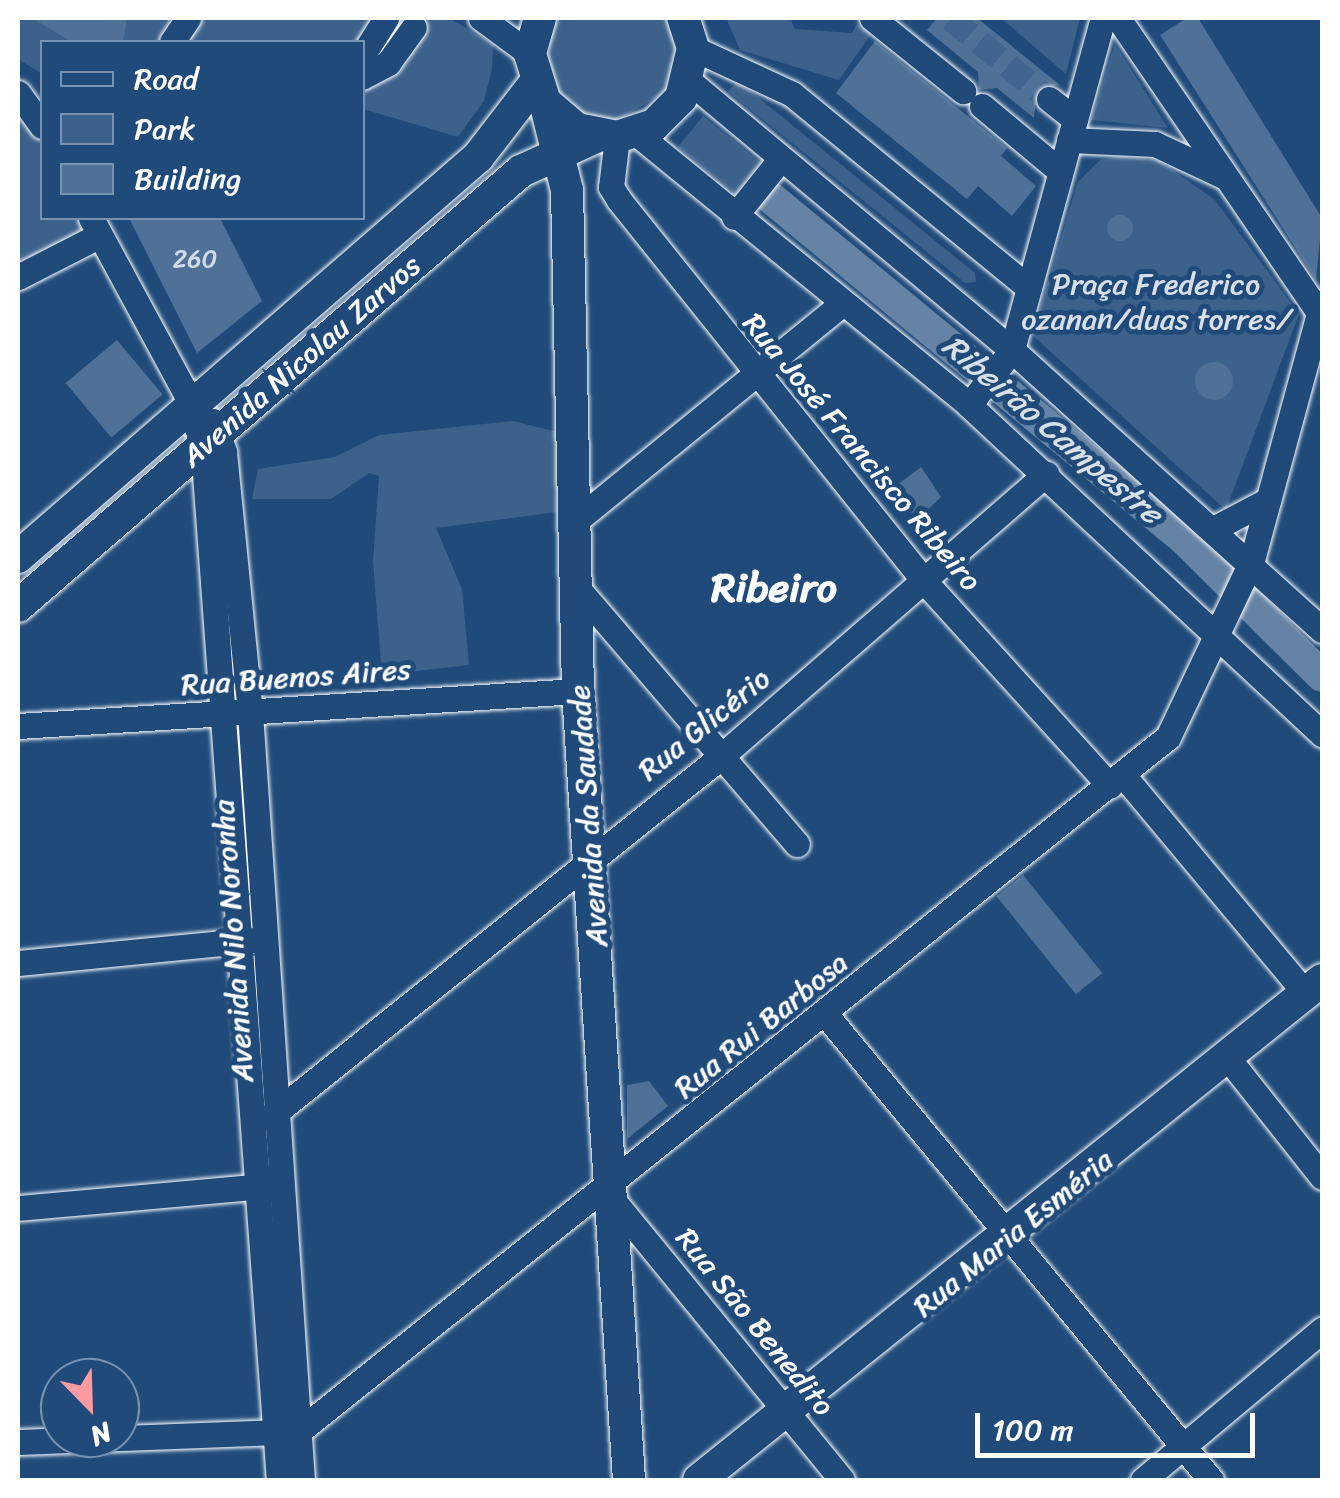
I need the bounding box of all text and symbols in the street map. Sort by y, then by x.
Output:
legend [40,40,365,220]
text: Road [134,52,198,106]
text: Park [134,102,196,156]
text: Building [134,152,241,206]
house number: 260 [173,244,217,274]
street label: Avenida Nicolau Zarvos [174,248,428,474]
park label: Praça Frederico ozanan/duas torres/ [1020,266,1292,336]
street label: Rua José Francisco Ribeiro [735,306,989,598]
water label: Ribeirão Campestre [935,327,1169,533]
district label: Ribeiro [711,564,837,612]
street label: Rua Buenos Aires [180,651,412,703]
street label: Rua Glicério [631,660,777,788]
street label: Avenida da Saudade [561,684,615,948]
street label: Avenida Nilo Noronha [205,798,261,1084]
street label: Rua Rui Barbosa [667,944,855,1106]
street label: Rua Maria Esméria [907,1142,1119,1324]
street label: Rua São Benedito [668,1221,842,1423]
north arrow [40,1358,140,1458]
scale bar [980,1393,1260,1455]
text: 100 m [992,1403,1074,1457]
text: N [83,1408,120,1461]

